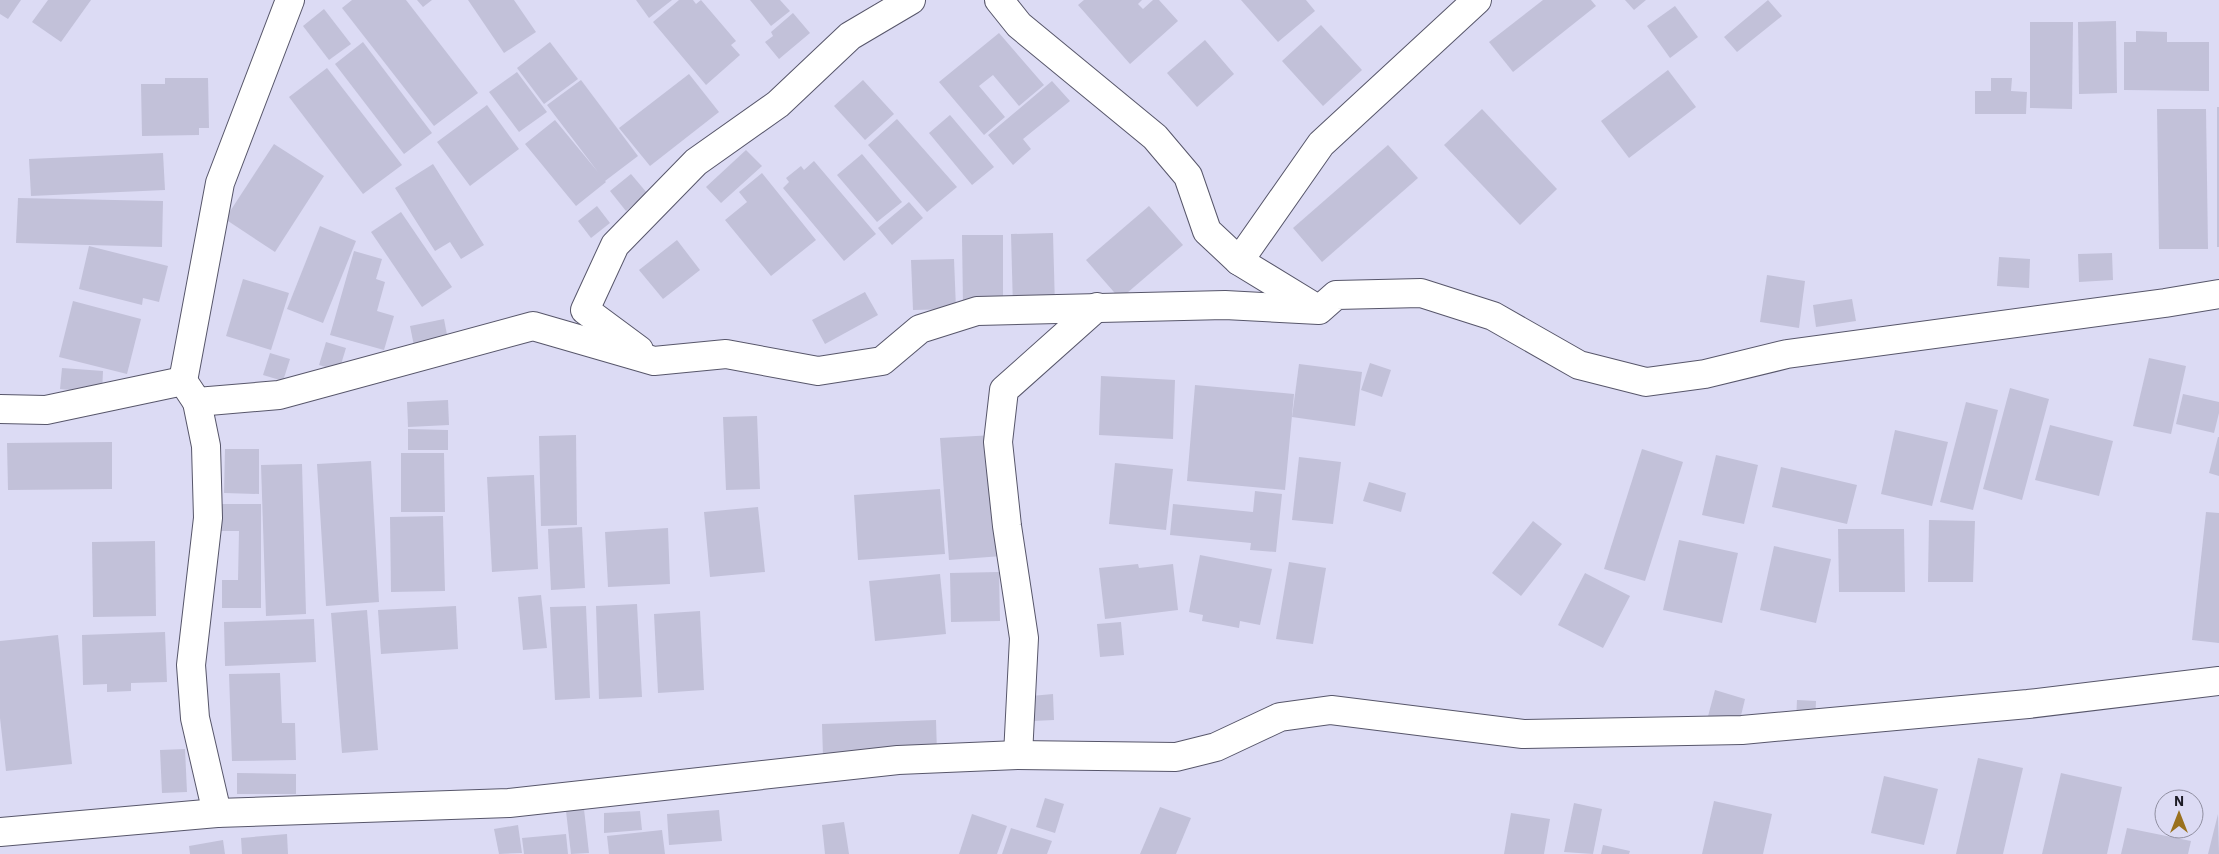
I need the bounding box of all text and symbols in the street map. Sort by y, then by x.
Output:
north arrow [2154,789,2204,839]
text: N [2174,792,2184,810]

